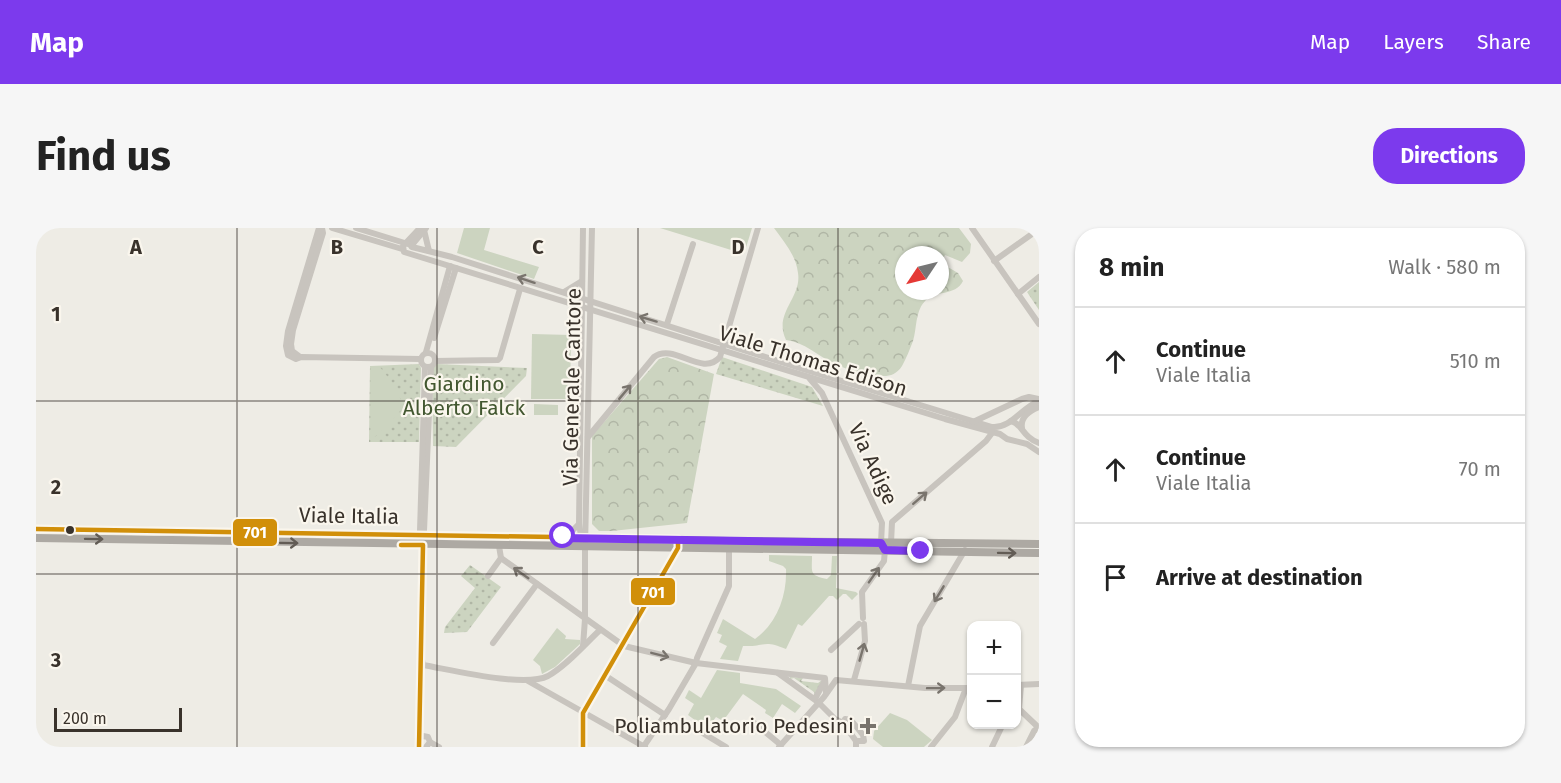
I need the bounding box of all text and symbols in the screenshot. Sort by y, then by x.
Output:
text: Map [30,26,84,59]
text: Map [1310,29,1350,55]
text: Layers [1383,29,1444,55]
text: Share [1477,29,1531,55]
button: Directions [1373,128,1525,184]
text: Find us [36,131,171,181]
text: A [129,235,143,259]
text: B [331,235,343,259]
text: C [532,235,544,259]
text: D [731,235,745,259]
north arrow [895,246,949,300]
text: 8 min [1099,252,1165,283]
text: Walk · 580 m [1388,255,1501,279]
one-way arrow [517,274,536,285]
street label: Via Generale Cantore [557,288,587,486]
text: 1 [51,302,61,326]
one-way arrow [639,313,658,324]
street label: Viale Thomas Edison [716,320,910,402]
text: Continue [1156,336,1246,363]
icon: ahead [1099,345,1132,378]
text: 510 m [1450,349,1501,373]
text: Viale Italia [1156,363,1251,387]
park label: Giardino Alberto Falck [403,371,525,421]
one-way arrow [618,384,631,400]
street label: Via Adige [843,419,903,509]
text: Continue [1156,444,1246,471]
icon: ahead [1099,453,1132,486]
text: 70 m [1459,457,1501,481]
text: Viale Italia [1156,471,1251,495]
text: 2 [51,475,61,499]
one-way arrow [912,491,928,504]
street label: Viale Italia [299,502,399,530]
line badge: 701 [232,518,278,547]
route start [549,522,575,548]
text: 701 [243,523,267,542]
unlabelled marker [64,524,76,536]
one-way arrow [84,533,104,545]
one-way arrow [279,537,299,548]
route end [907,537,933,563]
one-way arrow [996,547,1016,558]
icon: arrive [1099,561,1132,594]
text: Arrive at destination [1156,564,1363,591]
one-way arrow [513,567,529,579]
one-way arrow [868,568,880,584]
line badge: 701 [630,577,676,606]
text: 701 [641,583,665,602]
one-way arrow [932,585,944,602]
map controls [967,621,1021,729]
button: + [967,621,1021,675]
one-way arrow [857,643,868,662]
text: 3 [50,648,61,672]
one-way arrow [650,650,669,662]
button: − [967,675,1021,729]
one-way arrow [925,682,945,694]
scale bar [54,705,182,732]
text: 200 m [63,709,107,728]
place label: Poliambulatorio Pedesini [614,713,854,739]
marker: Poliambulatorio Pedesini [859,717,877,735]

